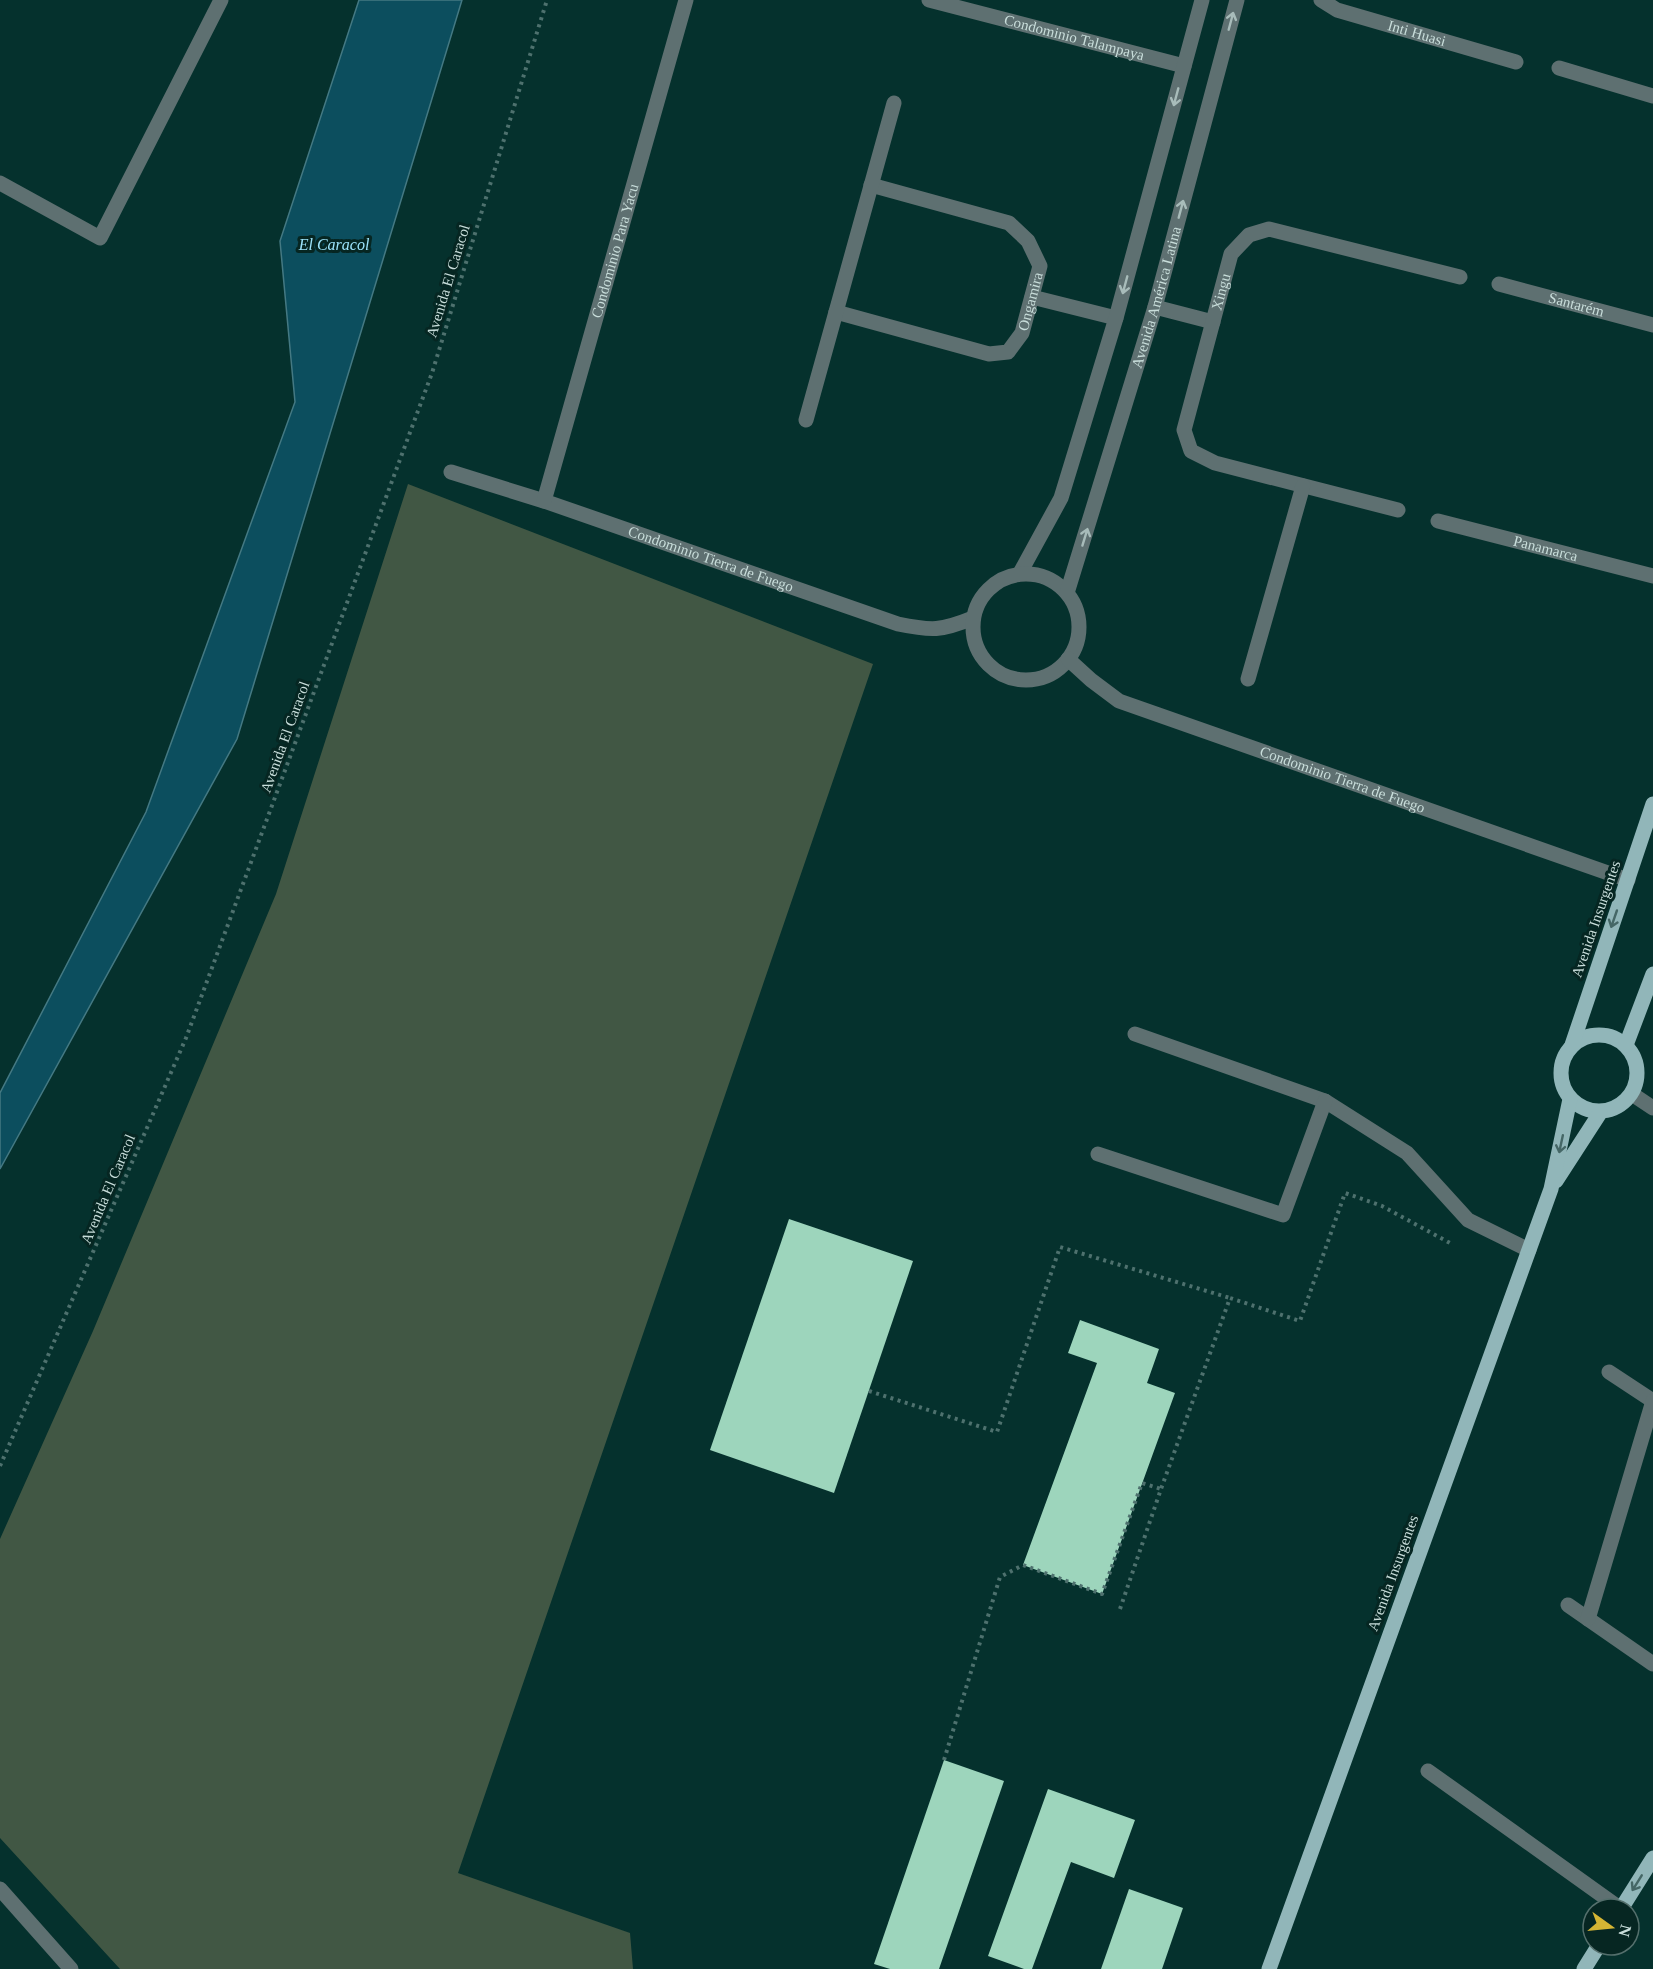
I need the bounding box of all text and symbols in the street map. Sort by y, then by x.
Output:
one-way arrow [1226,11,1238,30]
street label: Condominio Talampaya [1002,12,1146,63]
street label: Inti Huasi [1386,17,1448,49]
one-way arrow [1170,87,1181,106]
street label: Condominio Para Yacu [588,181,642,320]
one-way arrow [1176,200,1187,219]
street label: Avenida El Caracol [423,223,473,339]
street label: Avenida América Latina [1129,224,1184,370]
water label: El Caracol [298,236,370,253]
street label: Ongamira [1015,270,1046,333]
street label: Xingu [1208,271,1234,312]
one-way arrow [1119,276,1130,295]
street label: Santarém [1547,290,1606,320]
street label: Condominio Tierra de Fuego [626,523,796,595]
one-way arrow [1080,528,1091,547]
street label: Panamarca [1512,533,1580,565]
street label: Avenida El Caracol [257,679,313,795]
street label: Condominio Tierra de Fuego [1258,743,1427,816]
street label: Avenida Insurgentes [1569,858,1624,979]
one-way arrow [1608,909,1619,928]
street label: Avenida El Caracol [78,1132,138,1246]
one-way arrow [1555,1134,1566,1153]
street label: Avenida Insurgentes [1365,1513,1421,1633]
one-way arrow [1631,1874,1643,1891]
north arrow [1581,1897,1641,1957]
text: N [1615,1923,1635,1939]

